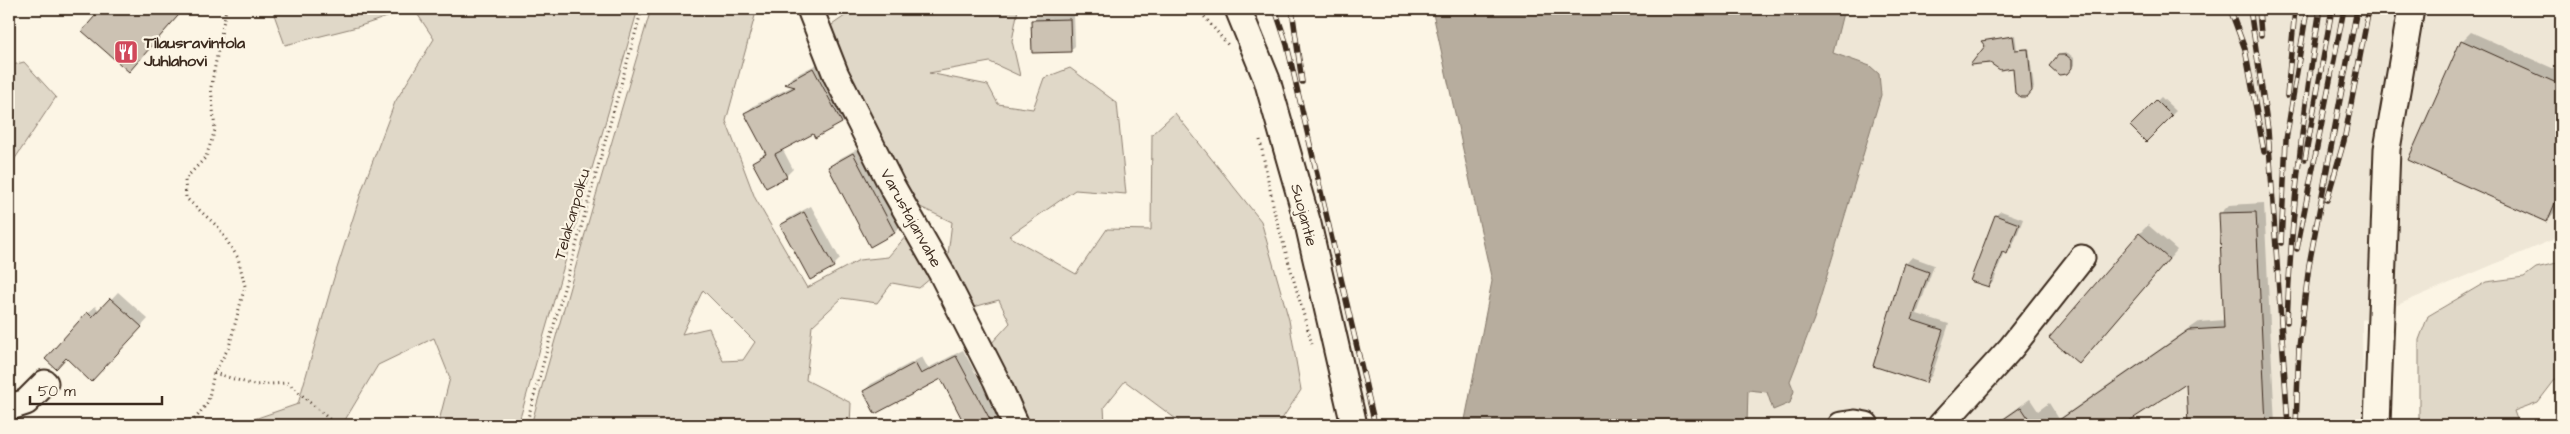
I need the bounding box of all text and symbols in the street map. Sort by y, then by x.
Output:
place label: Tilausravintola Juhlahovi [143,32,246,72]
restaurant icon: Tilausravintola Juhlahovi [113,39,139,65]
street label: Varustajanvahe [875,165,947,272]
street label: Telakanpolku [549,166,595,262]
street label: Suojantie [1285,181,1323,249]
scale bar [30,374,162,406]
text: 50 m [38,381,76,402]

